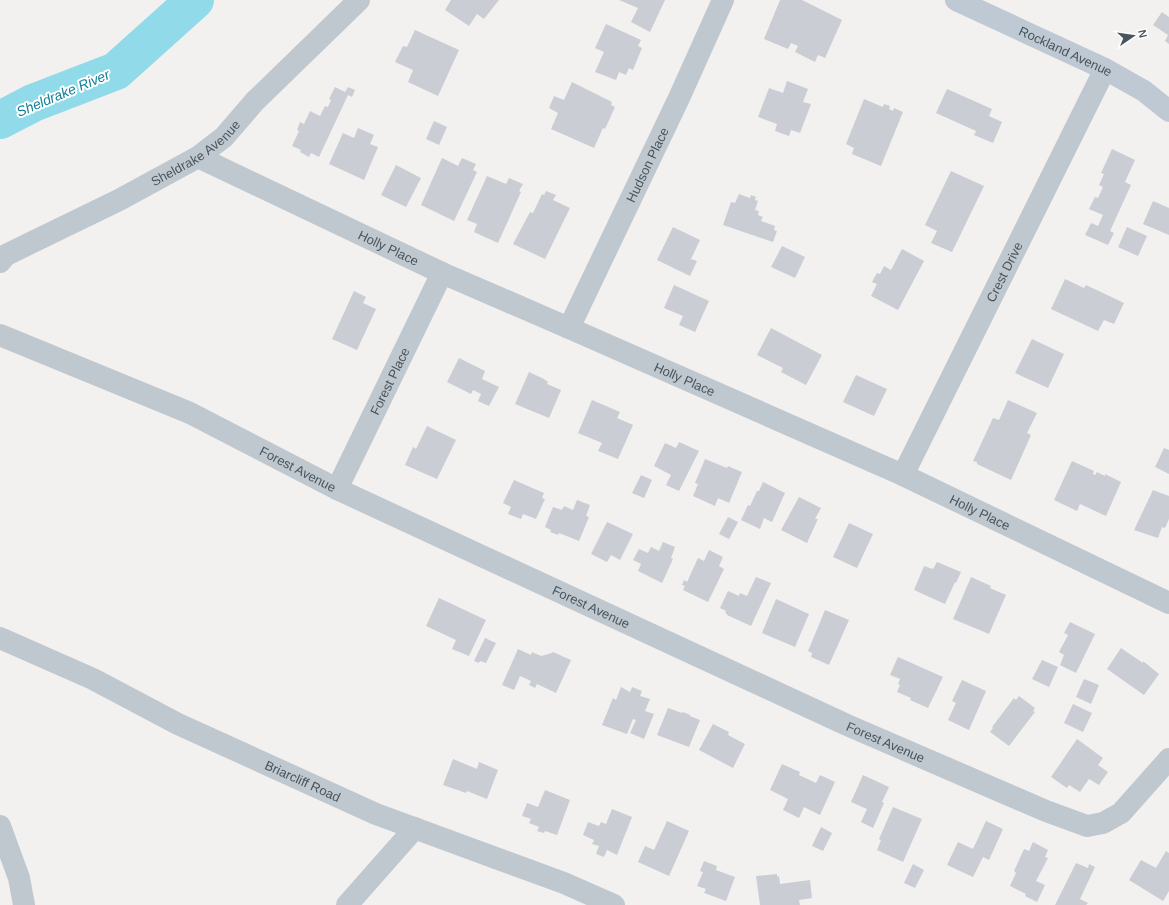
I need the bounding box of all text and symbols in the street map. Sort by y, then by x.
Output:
north arrow [1113,16,1153,56]
street label: Rockland Avenue [1017,23,1115,80]
text: N [1136,29,1149,39]
water label: Sheldrake River [14,66,113,120]
street label: Sheldrake Avenue [149,117,243,189]
street label: Hudson Place [623,125,672,205]
street label: Holly Place [356,227,421,269]
street label: Crest Drive [983,240,1026,304]
street label: Forest Place [367,345,413,417]
street label: Holly Place [652,359,717,399]
street label: Forest Avenue [257,443,338,495]
street label: Holly Place [947,492,1012,533]
street label: Forest Avenue [550,583,632,631]
street label: Forest Avenue [844,719,927,766]
street label: Briarcliff Road [262,758,343,805]

